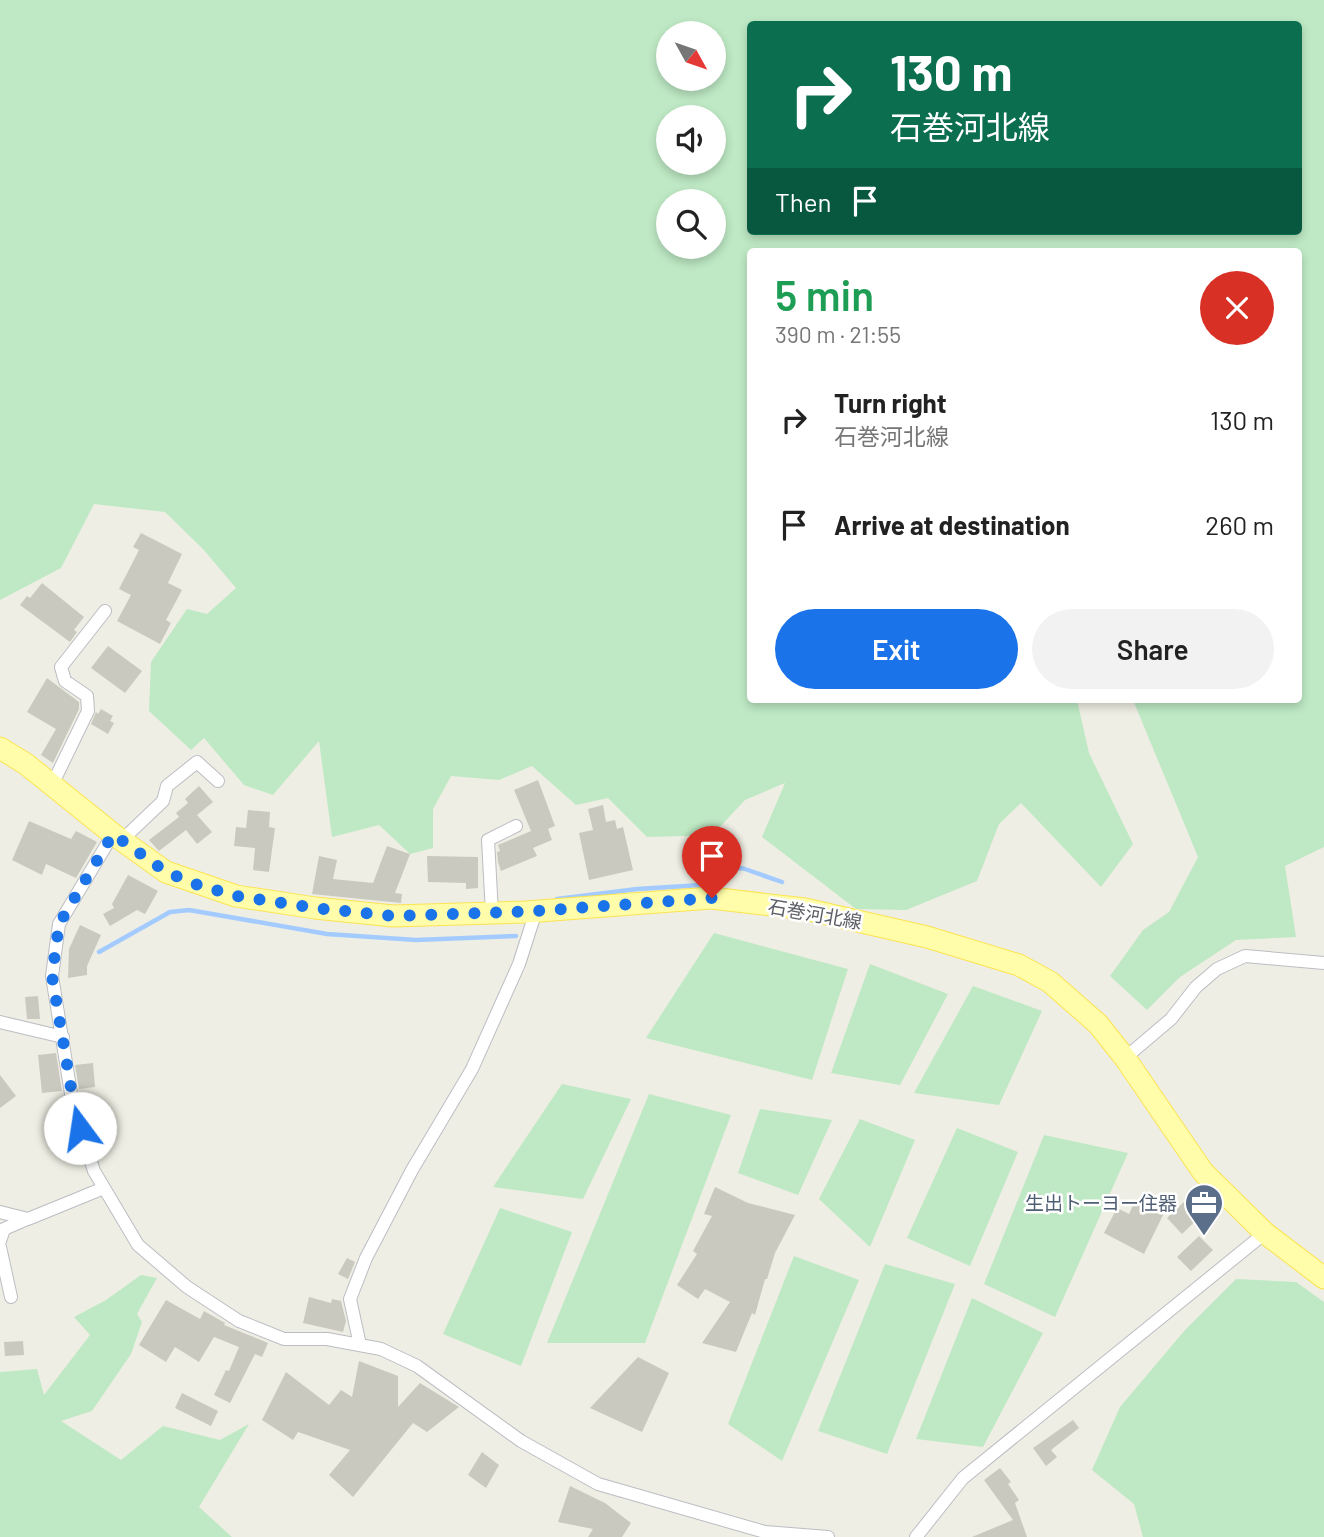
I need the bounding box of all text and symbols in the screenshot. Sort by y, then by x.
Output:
north arrow [656,21,726,91]
map controls [656,21,726,259]
text: 130 m [890,42,1012,101]
icon: right [775,49,866,140]
button: sound [656,105,726,175]
text: 石巻河北線 [890,107,1050,145]
icon: arrive [846,182,884,220]
text: Then [775,186,832,217]
button: search [656,189,726,259]
text: 5 min [775,269,874,319]
button: close [1200,271,1274,345]
text: 390 m · 21:55 [775,320,901,348]
text: Turn right [834,387,947,418]
icon: right [775,401,813,439]
text: 130 m [1210,404,1274,435]
text: 石巻河北線 [834,422,949,450]
icon: arrive [775,506,813,544]
text: Arrive at destination [834,509,1070,540]
text: 260 m [1205,509,1274,540]
button: Exit [775,609,1018,689]
button: Share [1032,609,1274,689]
pin [682,826,742,898]
icon: arrive [693,837,731,875]
street label: 石巻河北線 [766,894,864,933]
position arrow [43,1091,117,1165]
office icon: 生出トーヨー住器 [1183,1182,1225,1237]
place label: 生出トーヨー住器 [1025,1191,1177,1214]

